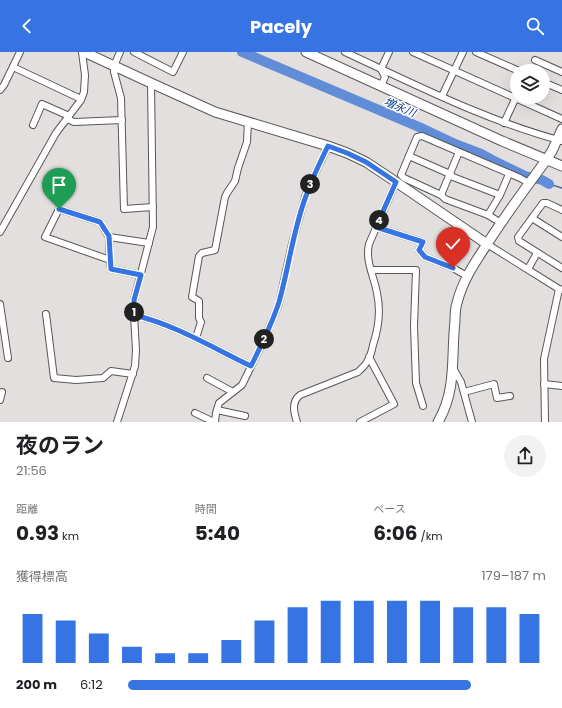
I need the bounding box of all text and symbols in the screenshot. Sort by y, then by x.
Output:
text: Pacely [250,14,312,39]
icon: back [16,15,38,37]
icon: search [524,15,546,37]
map controls [510,64,550,104]
button: layers [510,64,550,104]
water label: 増永川 [382,93,419,121]
pin [42,168,76,209]
icon: arrive [48,174,70,196]
pin: 3 [300,174,320,194]
text: 3 [307,176,313,192]
pin: 4 [369,210,389,230]
text: 4 [375,212,383,228]
pin [436,227,470,268]
icon: check [442,233,464,255]
pin: 1 [124,302,144,322]
text: 1 [132,304,136,320]
pin: 2 [254,329,274,349]
text: 2 [261,331,267,347]
text: 夜のラン [16,430,104,461]
button: share [504,435,546,477]
text: 21:56 [16,461,47,480]
text: 距離 [16,501,38,517]
text: 時間 [195,501,217,517]
text: ペース [373,501,406,517]
text: 0.93 [16,519,59,547]
text: 5:40 [195,519,240,547]
text: 6:06 [373,519,418,547]
text: km [59,528,79,544]
text: /km [418,528,443,544]
text: 179–187 m [481,566,546,585]
text: 獲得標高 [16,567,68,586]
text: 200 m [16,675,57,694]
text: 6:12 [80,675,103,694]

